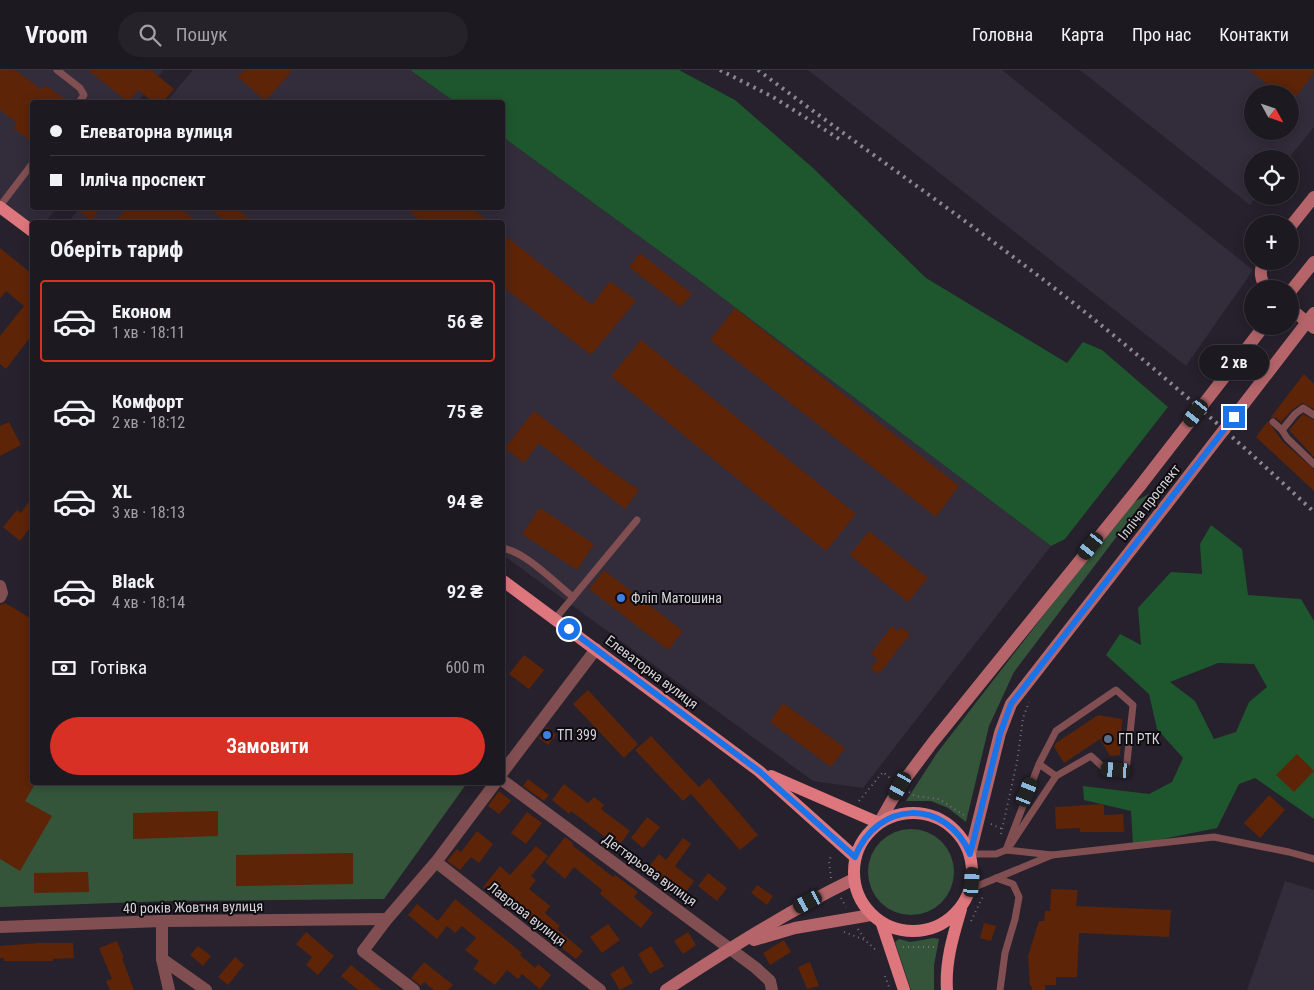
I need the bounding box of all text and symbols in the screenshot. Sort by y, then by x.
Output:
search box [118,12,468,57]
text: Vroom [25,21,88,49]
icon: search [136,21,164,49]
text: Пошук [176,23,227,46]
text: Головна [972,24,1033,45]
text: Карта [1061,24,1104,45]
text: Про нас [1132,24,1191,45]
text: Контакти [1219,24,1289,45]
north arrow [1244,85,1299,140]
map controls [1244,85,1299,335]
text: Елеваторна вулиця [80,120,233,143]
button: locate [1244,150,1299,205]
text: Ілліча проспект [80,168,206,191]
button: + [1244,215,1299,270]
text: Оберіть тариф [50,237,183,262]
button: − [1244,280,1299,335]
icon: car [52,299,97,344]
text: Економ [112,300,171,323]
text: 56 ₴ [447,310,483,333]
text: 1 хв · 18:11 [112,323,185,342]
callout: 2 хв [1199,344,1269,380]
text: 2 хв [1221,353,1247,372]
icon: car [52,389,97,434]
text: Комфорт [112,390,184,413]
car [1180,397,1211,429]
text: 75 ₴ [447,400,483,423]
route end [1223,406,1245,428]
text: 2 хв · 18:12 [112,413,185,432]
street label: Ілліча проспект [1114,461,1184,543]
icon: car [52,479,97,524]
text: XL [112,480,132,503]
text: 94 ₴ [447,490,483,513]
text: 3 хв · 18:13 [112,503,185,522]
car [1075,530,1106,562]
icon: car [52,569,97,614]
text: Black [112,570,154,593]
text: 92 ₴ [447,580,483,603]
place label: Фліп Матошина [631,590,722,606]
marker: Фліп Матошина [615,592,627,604]
text: 4 хв · 18:14 [112,593,185,612]
route start [558,618,580,640]
street label: Елеваторна вулиця [602,632,702,712]
icon: cash [50,654,78,682]
text: Готівка [90,656,147,679]
text: 600 m [446,658,485,677]
button: Замовити [50,717,485,775]
place label: ТП 399 [557,727,597,743]
marker: ТП 399 [541,729,553,741]
place label: ГП РТК [1118,731,1160,747]
marker: ГП РТК [1102,733,1114,745]
car [1100,761,1131,779]
car [886,769,913,803]
car [1014,775,1039,809]
street label: Дегтярьова вулиця [600,831,700,909]
car [963,867,980,897]
street label: Лаврова вулиця [485,879,569,949]
car [791,888,824,916]
street label: 40 років Жовтня вулиця [123,898,263,916]

